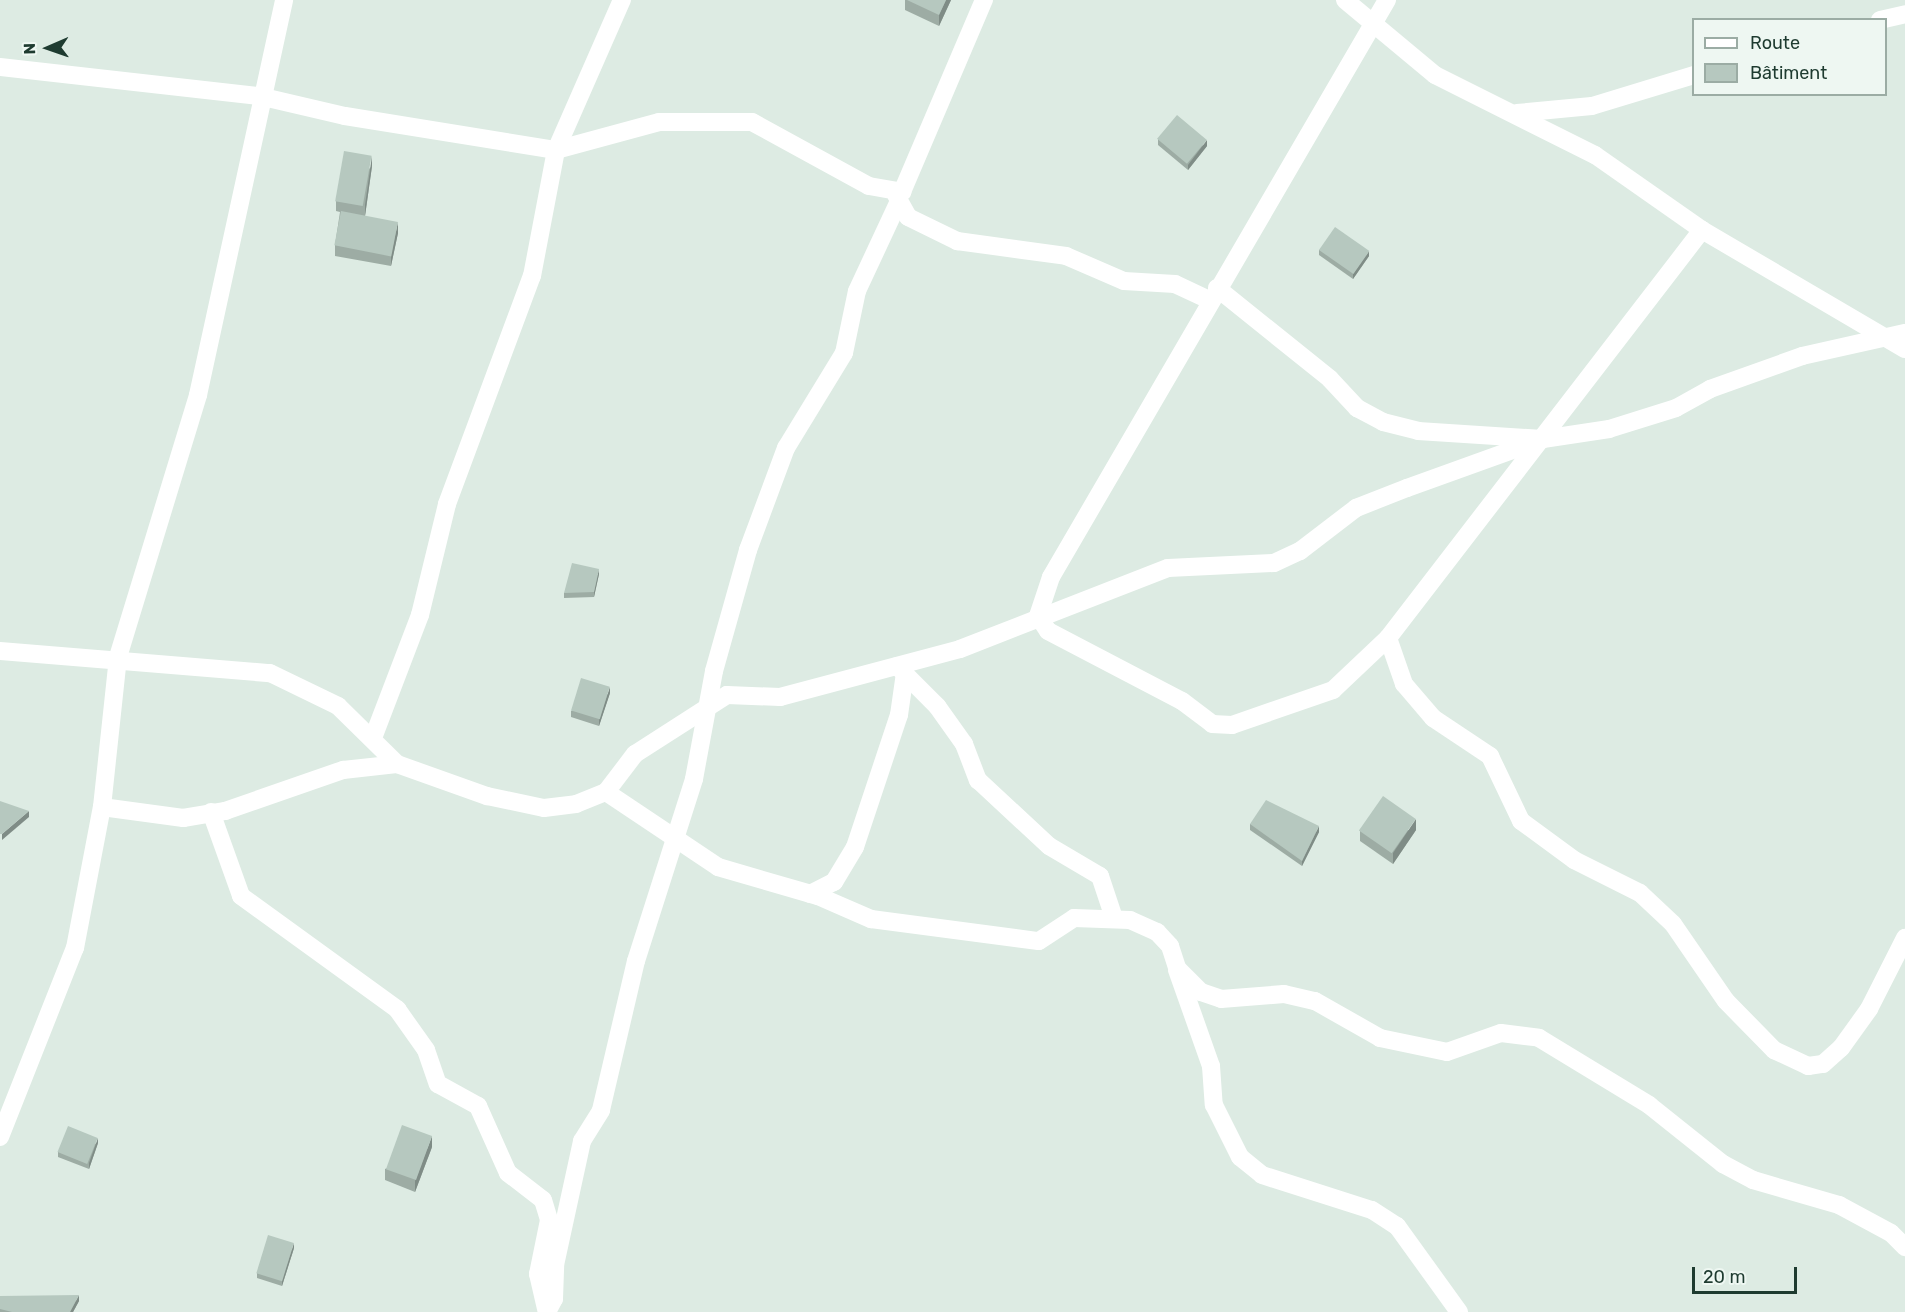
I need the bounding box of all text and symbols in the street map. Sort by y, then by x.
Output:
north arrow [18,18,78,78]
legend [1692,18,1887,96]
text: Route [1750,32,1800,54]
text: N [20,43,39,55]
text: Bâtiment [1750,62,1827,84]
scale bar [1695,1255,1800,1293]
text: 20 m [1703,1266,1745,1288]

